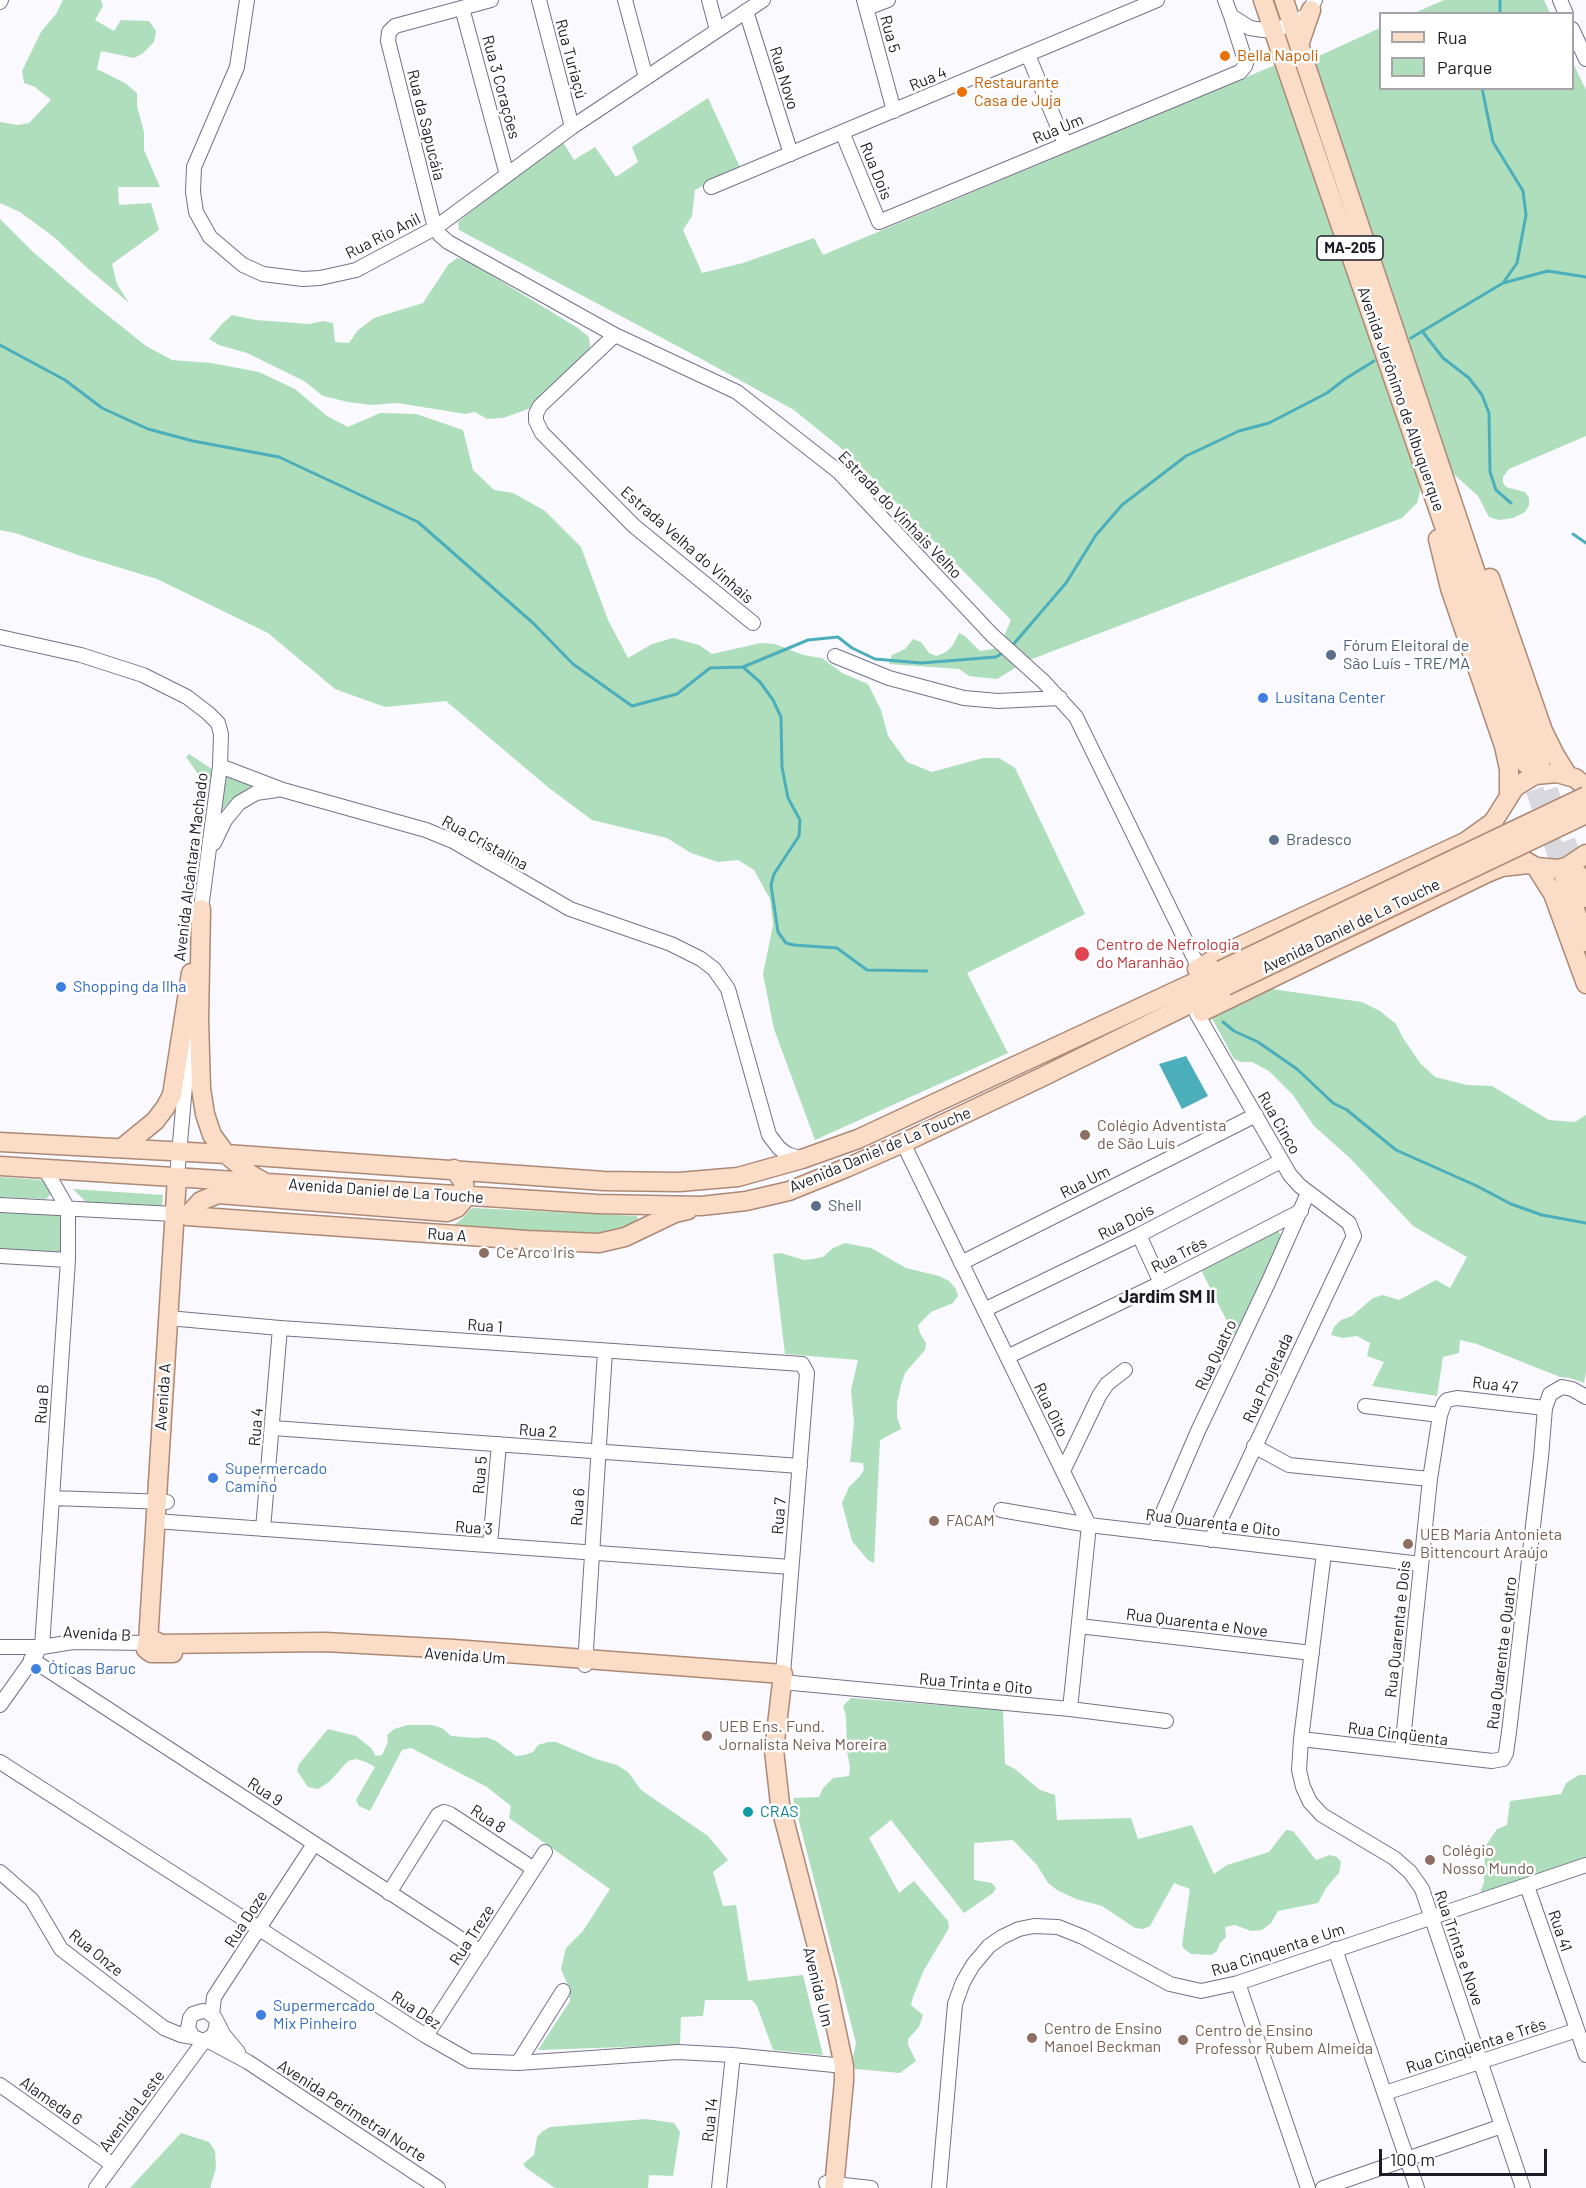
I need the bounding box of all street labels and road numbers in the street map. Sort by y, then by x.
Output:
street label: Rua 5 [876,13,904,55]
street label: Rua Turiaçú [551,17,591,101]
street label: Rua 3 Corações [478,33,524,141]
street label: Rua Novo [765,44,803,112]
street label: Rua 4 [907,63,949,95]
street label: Rua da Sapucáia [403,68,449,182]
street label: Rua Um [1030,110,1086,148]
street label: Rua Dois [856,140,896,202]
street label: Rua Rio Anil [342,209,424,263]
road number: MA-205 [1317,236,1383,260]
street label: Avenida Jerônimo de Albuquerque [1353,284,1449,514]
street label: Estrada do Vinhais Velho [834,447,966,583]
street label: Estrada Velha do Vinhais [617,482,757,608]
street label: Avenida Alcântara Machado [170,772,212,962]
street label: Rua Cristalina [439,811,531,875]
street label: Avenida Daniel de La Touche [1259,875,1443,977]
street label: Rua Cinco [1253,1088,1305,1158]
street label: Avenida Daniel de La Touche [786,1103,974,1197]
street label: Rua Um [1057,1161,1113,1203]
street label: Avenida Daniel de La Touche [288,1175,484,1207]
street label: Rua Dois [1095,1200,1157,1244]
street label: Rua A [427,1224,467,1246]
street label: Rua Três [1148,1233,1210,1277]
street label: Rua 1 [467,1315,503,1337]
street label: Rua Quatro [1191,1317,1241,1393]
street label: Rua Projetada [1239,1330,1297,1426]
street label: Avenida A [151,1363,175,1431]
street label: Rua 47 [1471,1373,1519,1397]
street label: Rua Oito [1030,1380,1072,1440]
street label: Rua B [31,1383,53,1425]
street label: Rua 4 [245,1407,267,1447]
street label: Rua 2 [518,1420,558,1442]
street label: Rua 5 [469,1455,491,1495]
street label: Rua 6 [567,1487,589,1527]
street label: Rua 7 [768,1497,790,1535]
street label: Rua Quarenta e Oito [1144,1505,1282,1541]
street label: Rua 3 [454,1517,494,1539]
street label: Rua Quarenta e Dois [1381,1559,1415,1699]
street label: Rua Quarenta e Quatro [1483,1576,1521,1730]
street label: Rua Quarenta e Nove [1125,1605,1269,1641]
street label: Avenida B [63,1623,131,1645]
street label: Avenida Um [424,1644,506,1668]
street label: Rua Trinta e Oito [918,1669,1034,1699]
street label: Rua Cinqüenta [1347,1718,1449,1750]
street label: Rua 9 [244,1774,286,1810]
street label: Rua 8 [467,1801,509,1837]
street label: Rua Doze [221,1887,271,1951]
street label: Rua Trinta e Nove [1430,1888,1488,2008]
street label: Rua Treze [445,1901,499,1969]
street label: Rua 41 [1544,1908,1576,1954]
street label: Rua Cinquenta e Um [1209,1919,1347,1981]
street label: Rua Onze [65,1925,127,1981]
street label: Avenida Um [799,1945,837,2029]
street label: Rua Dez [388,1987,444,2033]
street label: Rua Cinqüenta e Três [1404,2014,1548,2078]
street label: Avenida Perimetral Norte [274,2056,430,2166]
street label: Avenida Leste [95,2066,169,2156]
street label: Alameda 6 [16,2073,86,2129]
street label: Rua 14 [698,2097,722,2143]

